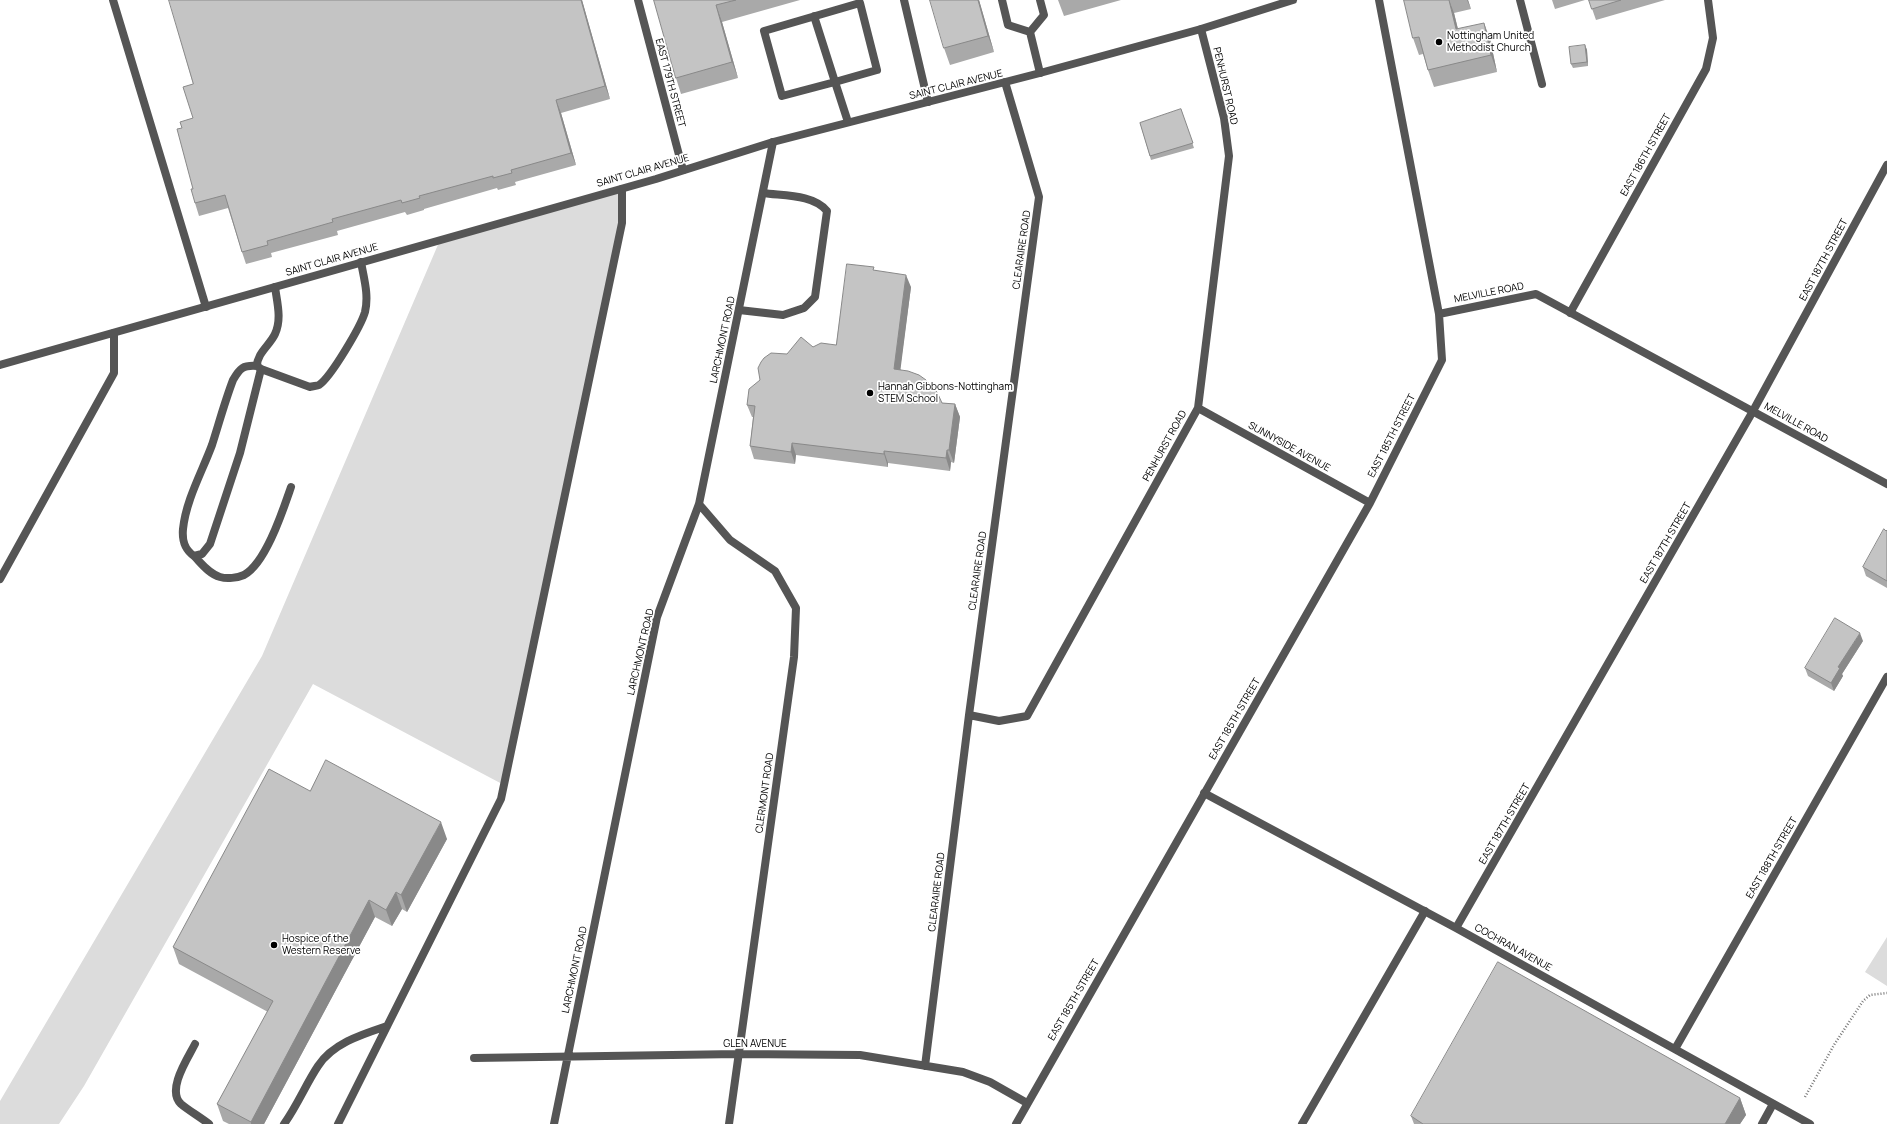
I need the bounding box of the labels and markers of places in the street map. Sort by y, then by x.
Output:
place label: Nottingham United Methodist Church [1447,30,1534,54]
marker: Nottingham United Methodist Church [1434,37,1444,47]
place label: Hannah Gibbons-Nottingham STEM School [878,381,1013,404]
marker: Hannah Gibbons-Nottingham STEM School [865,388,875,398]
place label: Hospice of the Western Reserve [282,933,361,956]
marker: Hospice of the Western Reserve [269,940,279,950]

